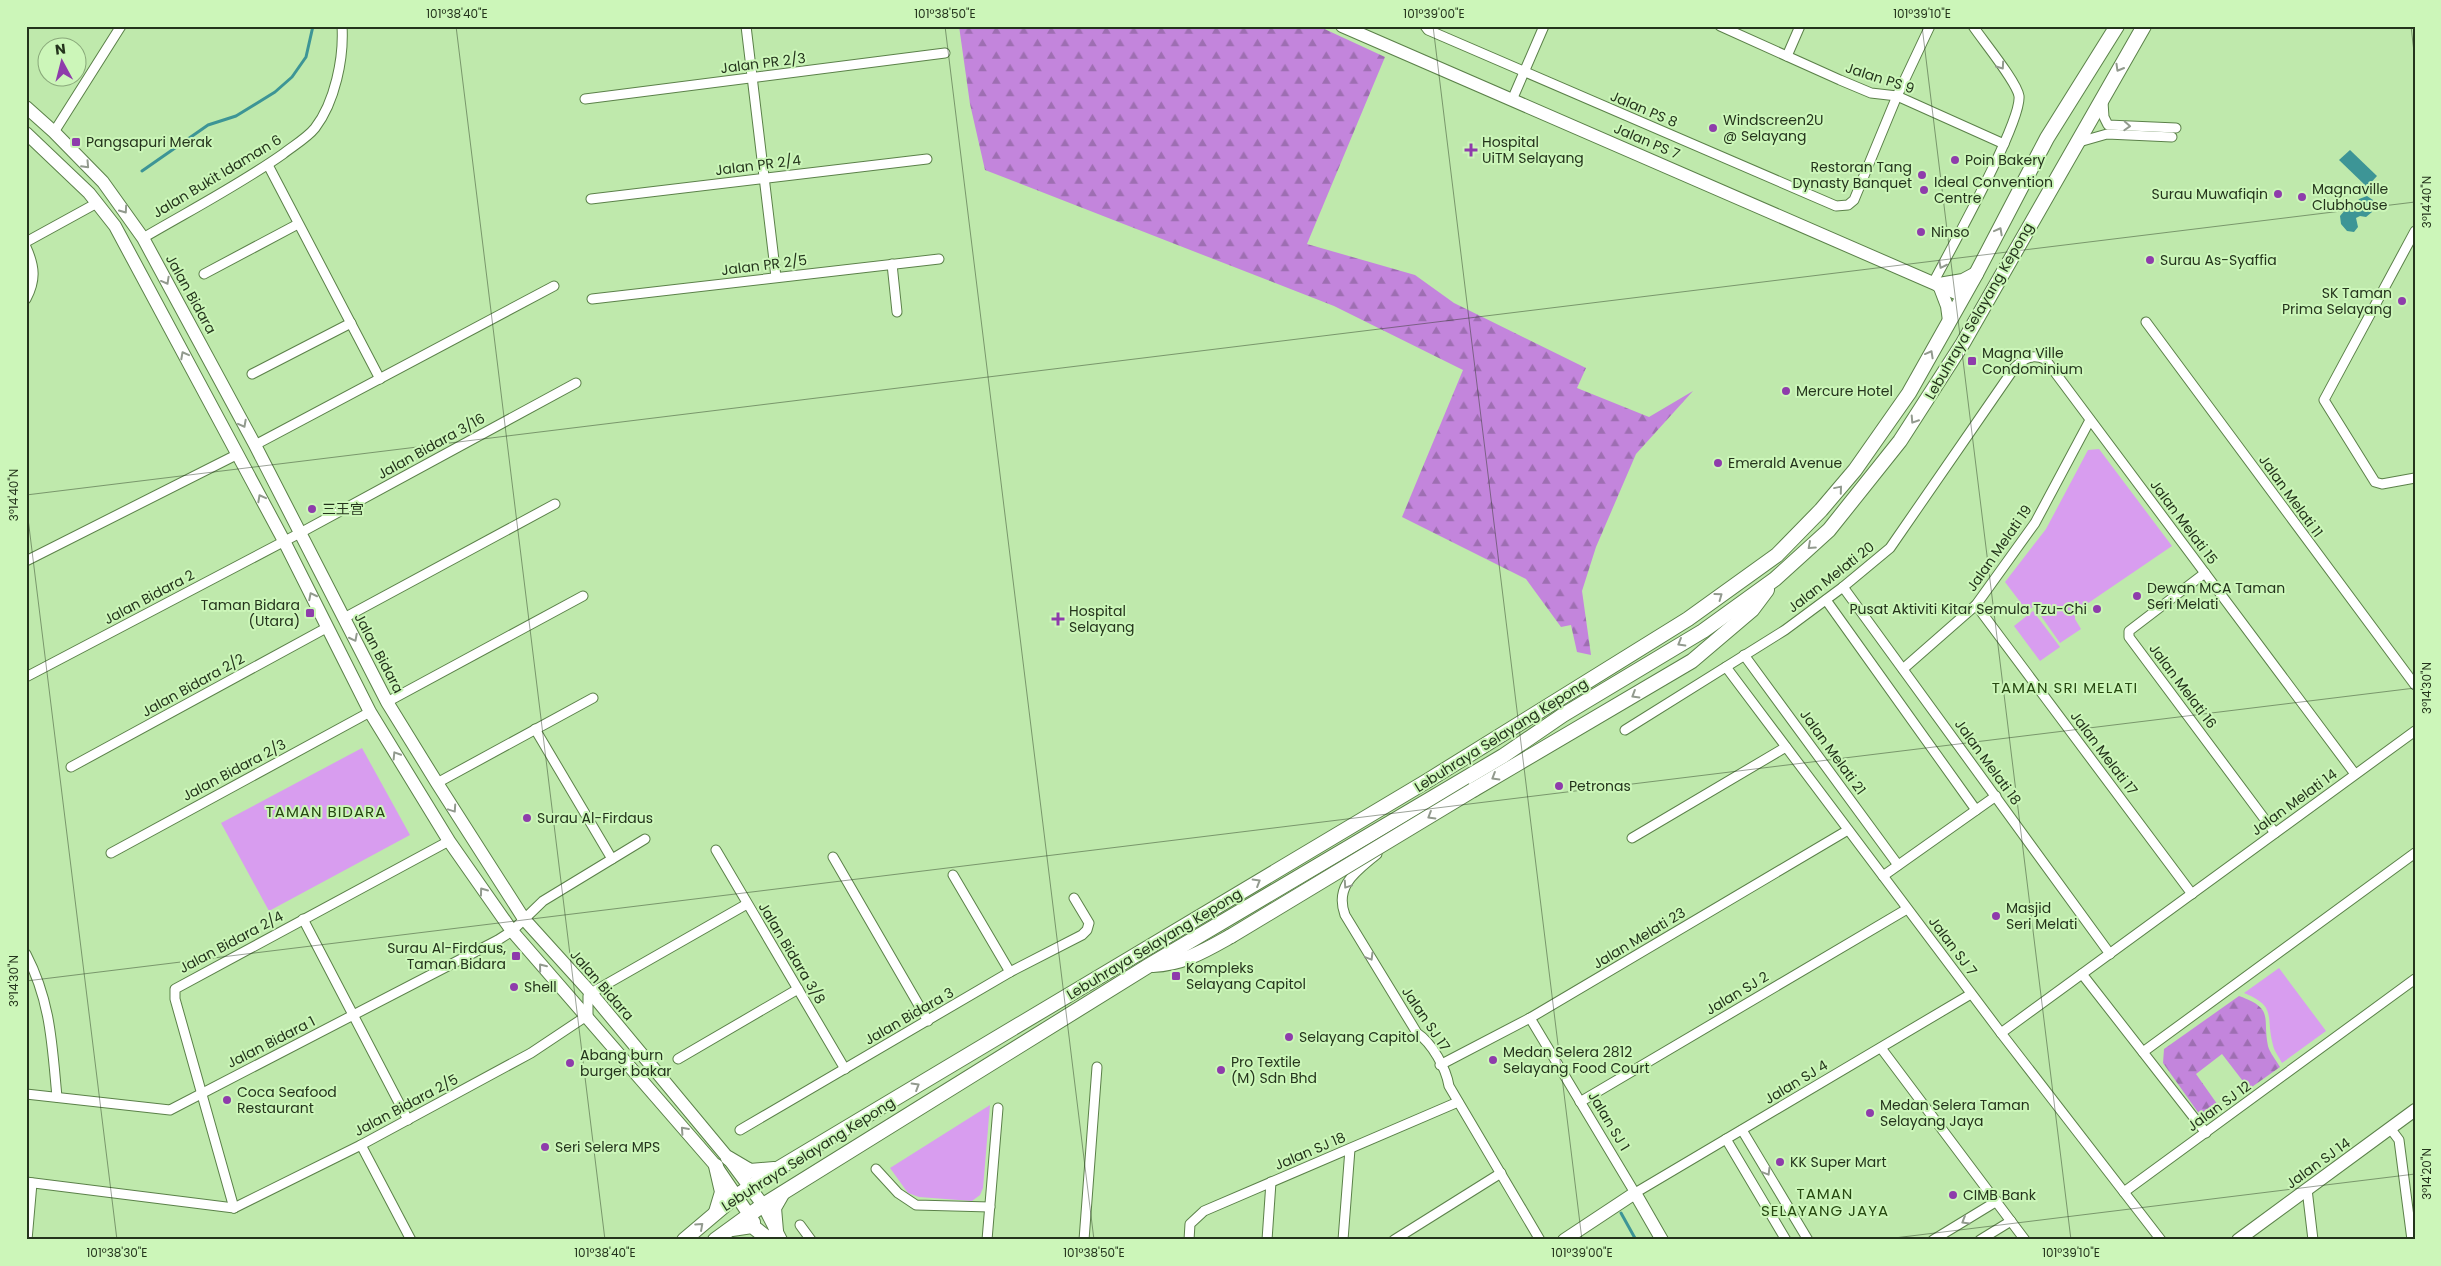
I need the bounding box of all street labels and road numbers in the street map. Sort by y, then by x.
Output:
street label: Jalan PR 2/3 [719,48,807,78]
street label: Jalan PS 9 [1843,57,1917,99]
street label: Jalan PS 8 [1607,86,1681,132]
street label: Jalan PS 7 [1611,118,1684,164]
street label: Jalan Bukit Idaman 6 [149,129,285,223]
street label: Jalan PR 2/4 [714,150,802,180]
street label: Lebuhraya Selayang Kepong [1920,219,2038,403]
street label: Jalan PR 2/5 [720,250,808,280]
street label: Jalan Bidara [161,251,221,337]
street label: Jalan Bidara 3/16 [374,408,488,484]
street label: Jalan Melati 11 [2254,451,2328,541]
street label: Jalan Melati 15 [2145,475,2223,569]
street label: Jalan Melati 19 [1962,501,2036,595]
street label: Jalan Melati 20 [1783,537,1879,617]
street label: Jalan Bidara 2 [100,565,198,629]
street label: Jalan Bidara [349,609,409,697]
street label: Jalan Melati 16 [2144,639,2222,733]
street label: Jalan Bidara 2/2 [138,648,248,722]
street label: Lebuhraya Selayang Kepong [1410,673,1592,797]
street label: Jalan Melati 21 [1795,705,1871,799]
street label: Jalan Melati 17 [2066,707,2142,799]
street label: Jalan Melati 18 [1950,715,2026,809]
street label: Jalan Bidara 2/3 [179,734,289,806]
street label: Jalan Melati 14 [2247,764,2341,840]
street label: Lebuhraya Selayang Kepong [1063,884,1245,1004]
street label: Jalan Bidara 3/8 [754,898,830,1008]
street label: Jalan Melati 23 [1589,902,1689,974]
street label: Jalan Bidara 2/4 [175,906,287,978]
street label: Jalan SJ 7 [1924,912,1982,980]
street label: Jalan Bidara [566,945,638,1025]
street label: Jalan SJ 2 [1702,966,1772,1020]
street label: Jalan Bidara 3 [861,982,957,1050]
street label: Jalan SJ 17 [1397,983,1455,1056]
street label: Jalan Bidara 1 [224,1011,318,1073]
street label: Jalan SJ 4 [1761,1055,1832,1109]
street label: Jalan Bidara 2/5 [350,1069,462,1141]
street label: Jalan SJ 12 [2183,1076,2255,1136]
street label: Jalan SJ 1 [1583,1087,1635,1155]
street label: Lebuhraya Selayang Kepong [717,1092,899,1216]
street label: Jalan SJ 18 [1271,1127,1349,1175]
street label: Jalan SJ 14 [2282,1133,2354,1193]

